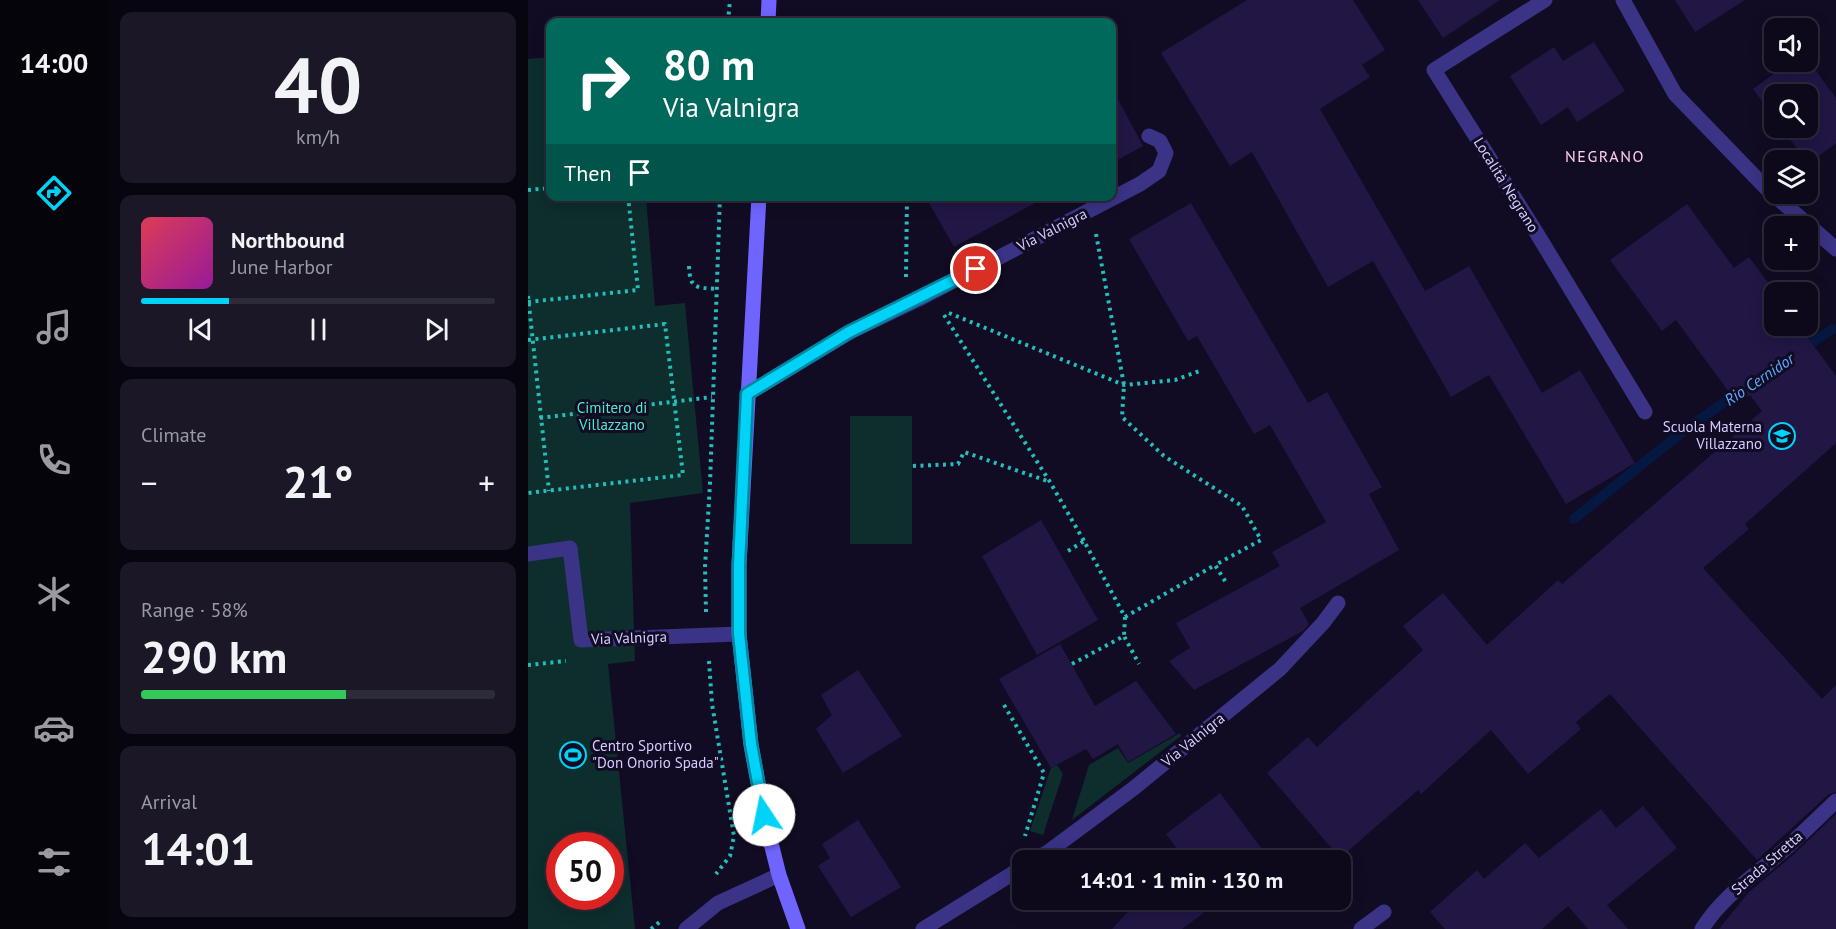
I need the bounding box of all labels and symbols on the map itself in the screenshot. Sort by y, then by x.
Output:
street label: Località Negrano [1470,134,1543,236]
district label: NEGRANO [1565,146,1645,166]
street label: Via Valnigra [1013,204,1090,256]
pin [950,243,1001,294]
water label: Rio Cernidor [1720,347,1799,410]
park label: Cimitero di Villazzano [577,398,647,434]
place label: Scuola Materna Villazzano [1663,417,1762,453]
school or university icon: Scuola Materna Villazzano [1767,421,1797,451]
street label: Via Valnigra [590,627,667,648]
street label: Via Valnigra [1156,708,1228,772]
place label: Centro Sportivo "Don Onorio Spada" [592,736,719,772]
sports icon: Centro Sportivo "Don Onorio Spada" [558,740,588,770]
position arrow [732,783,796,847]
street label: Strada Stretta [1727,826,1806,899]
speed limit sign: 50 [546,832,624,910]

